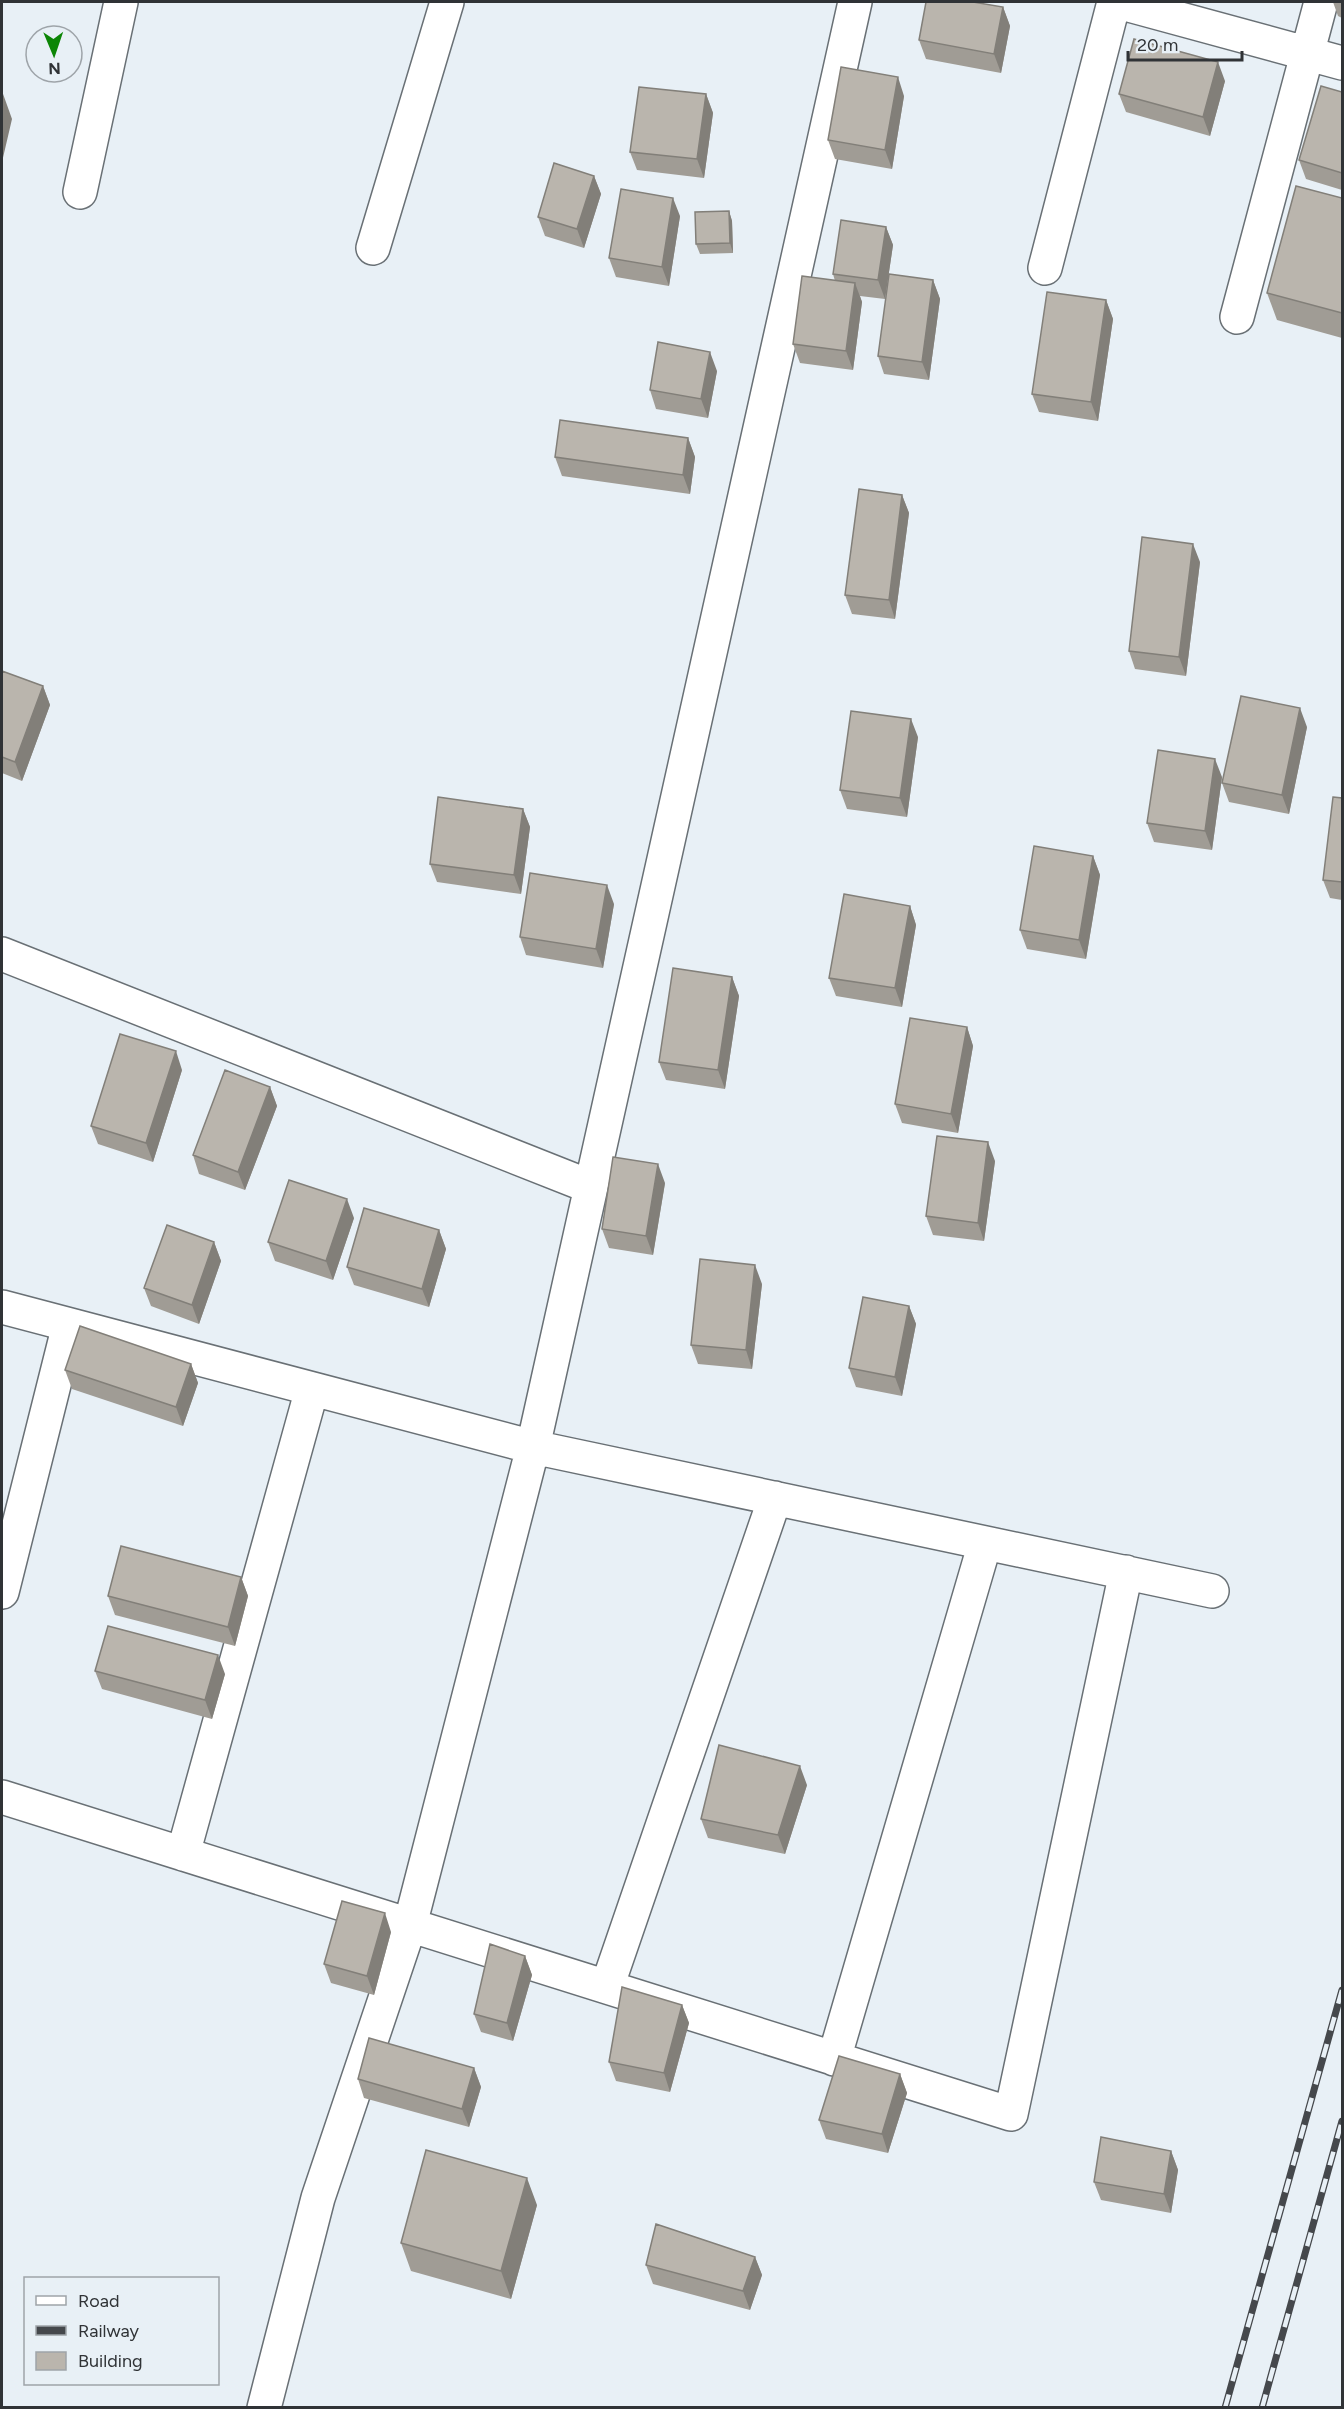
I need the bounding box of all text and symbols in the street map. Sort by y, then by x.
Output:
north arrow [24,24,84,84]
scale bar [1128,24,1242,62]
text: 20 m [1137,34,1178,56]
text: N [48,59,61,78]
legend [24,2277,219,2385]
text: Road [78,2290,119,2312]
text: Railway [78,2320,140,2342]
text: Building [78,2350,143,2372]

